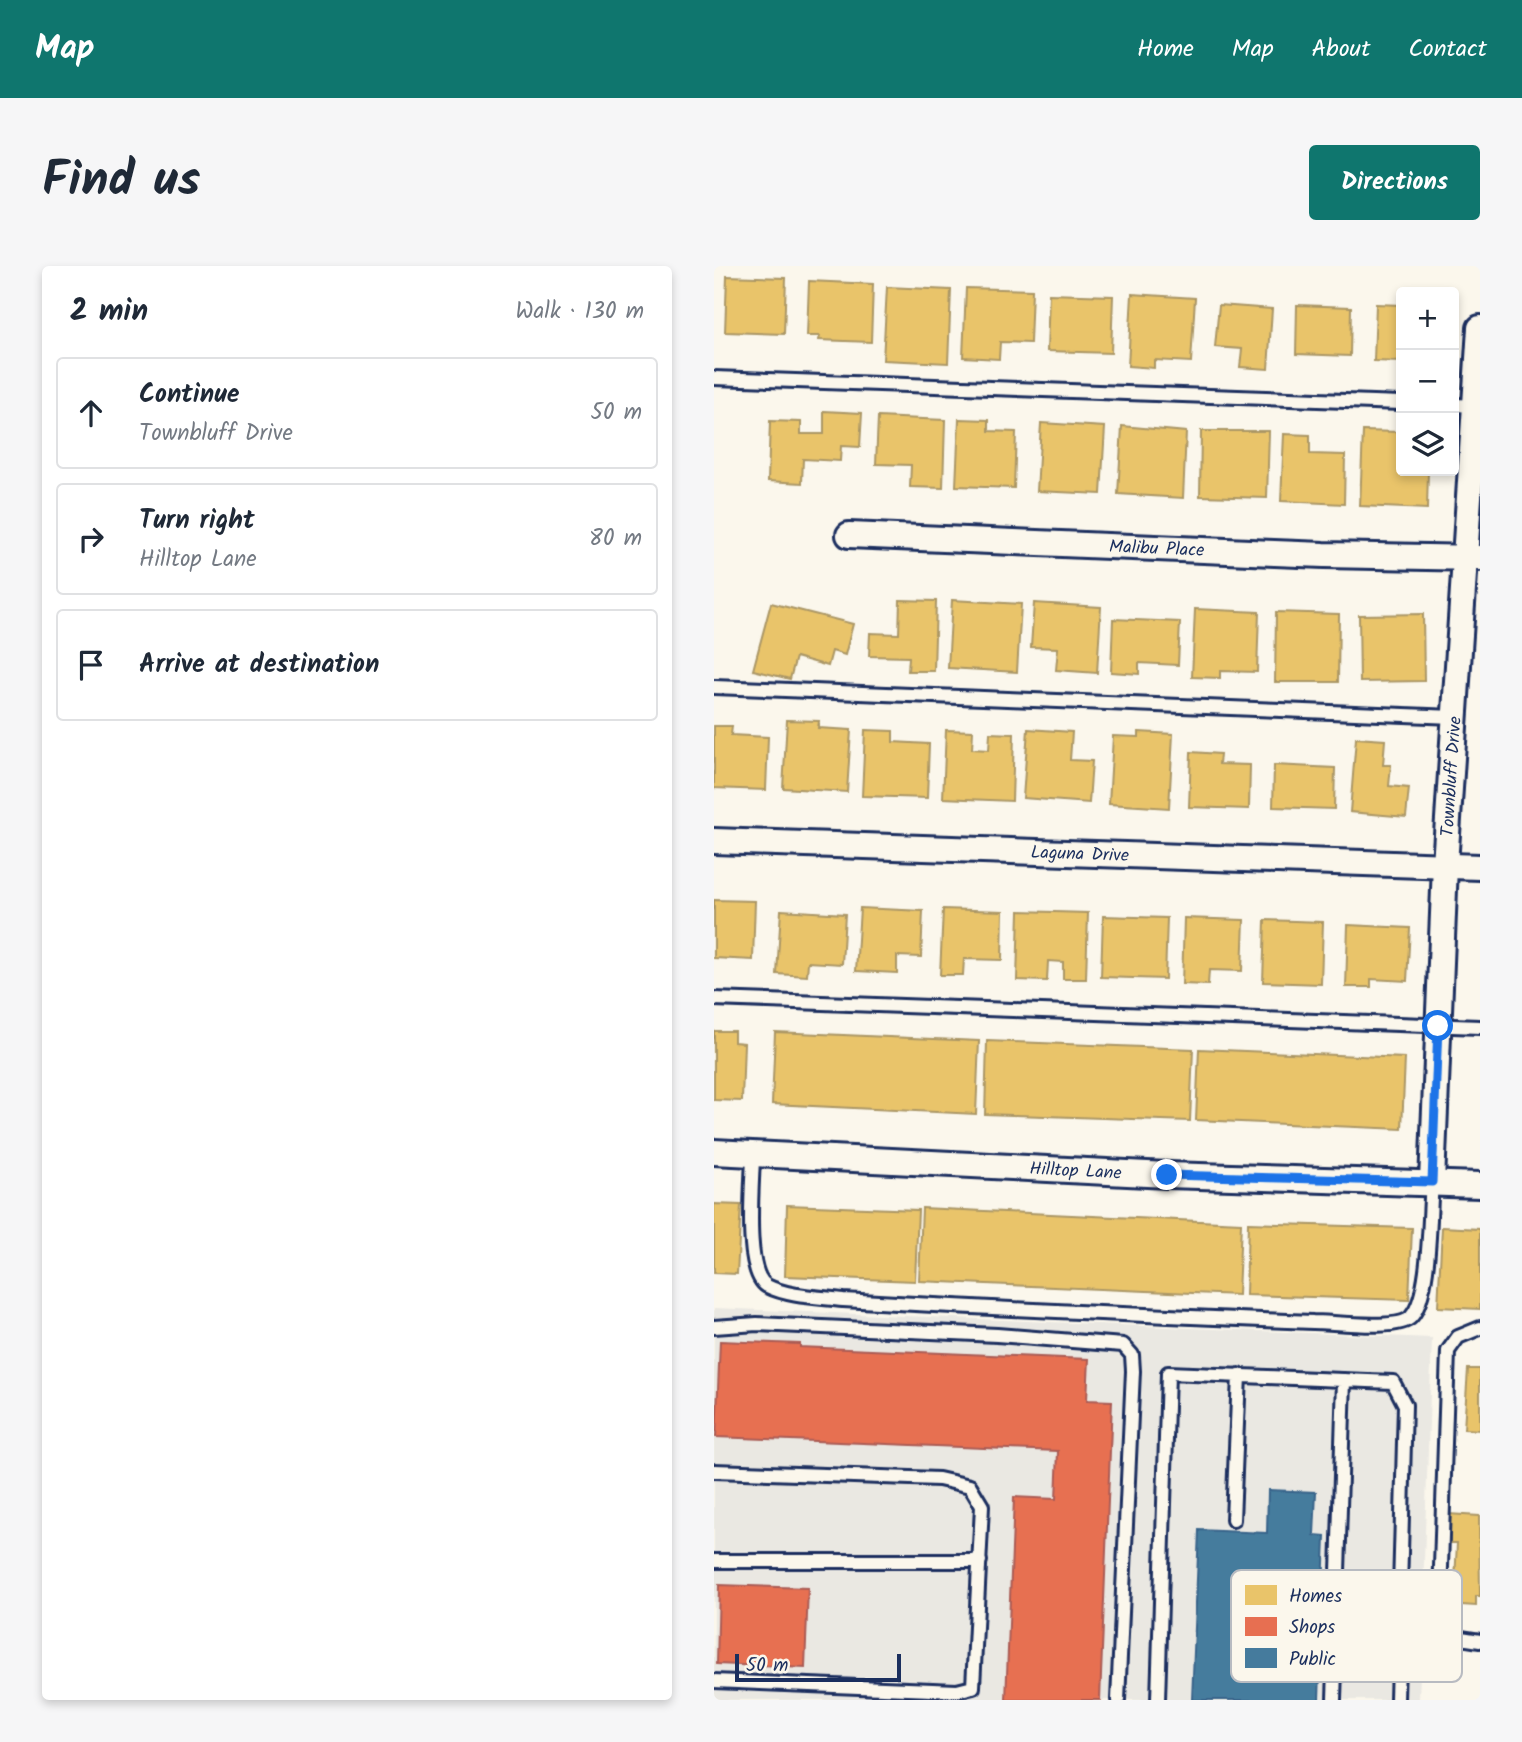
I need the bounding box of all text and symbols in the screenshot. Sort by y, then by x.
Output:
text: Map [35,23,95,76]
text: Home [1137,30,1194,69]
text: Map [1232,30,1274,69]
text: About [1312,30,1370,69]
text: Contact [1408,30,1487,69]
text: Find us [42,143,200,221]
button: Directions [1309,145,1480,220]
map controls [1396,287,1459,476]
button: + [1396,287,1459,350]
text: 2 min [70,288,148,336]
text: Walk · 130 m [516,294,644,330]
button: − [1396,350,1459,413]
text: Continue [139,374,240,416]
icon: ahead [72,394,110,432]
text: 50 m [591,395,642,431]
button: layers [1396,413,1459,476]
text: Townbluff Drive [139,416,293,452]
text: Turn right [139,500,255,542]
icon: right [72,520,110,558]
text: 80 m [589,521,642,557]
street label: Malibu Place [1108,533,1205,566]
text: Hilltop Lane [139,542,257,578]
text: Arrive at destination [139,644,379,686]
icon: arrive [72,646,110,684]
street label: Townbluff Drive [1434,716,1471,838]
street label: Laguna Drive [1030,839,1129,871]
route start [1422,1010,1453,1041]
street label: Hilltop Lane [1029,1155,1122,1189]
route end [1151,1159,1182,1190]
legend [1231,1570,1462,1682]
text: Homes [1289,1582,1342,1612]
text: Shops [1289,1613,1335,1643]
text: Public [1289,1645,1336,1675]
scale bar [735,1651,901,1683]
text: 50 m [746,1651,788,1681]

